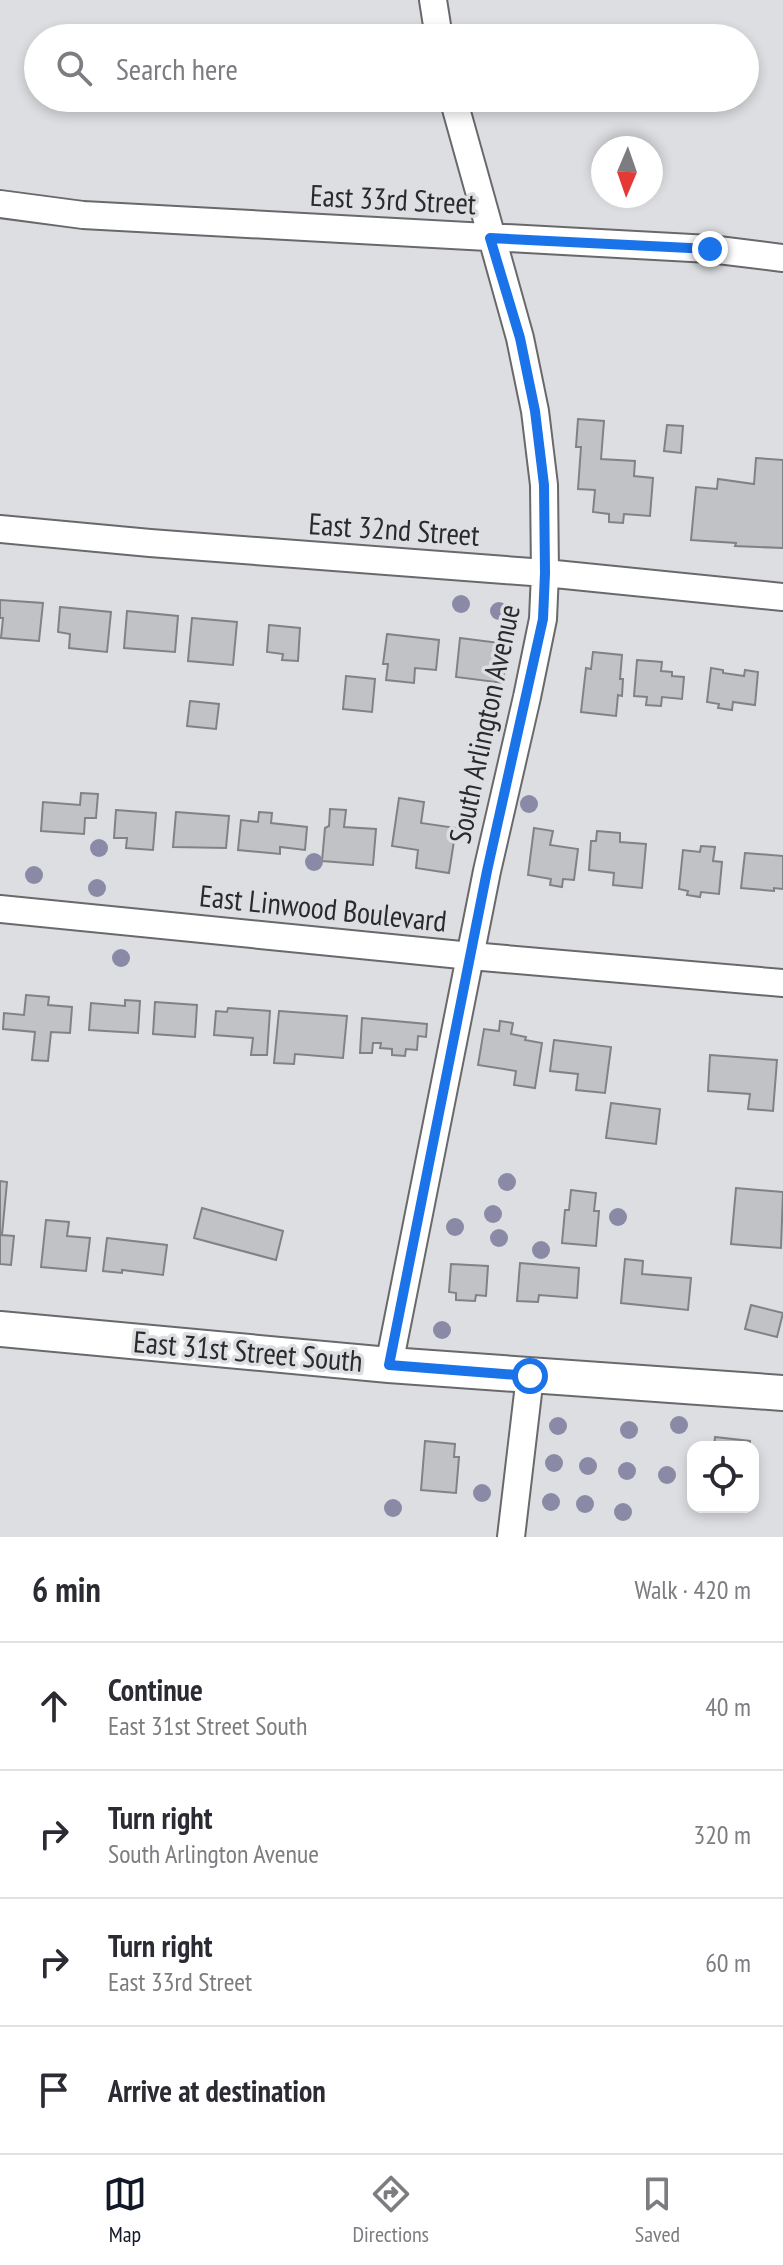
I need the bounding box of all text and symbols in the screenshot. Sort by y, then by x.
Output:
search box [24,24,759,112]
icon: search [52,46,96,90]
text: Search here [116,49,238,88]
north arrow [591,136,663,208]
street label: East 33rd Street [309,175,478,222]
route end [692,231,728,267]
street label: East 32nd Street [307,503,482,554]
street label: South Arlington Avenue [439,601,528,847]
street label: East Linwood Boulevard [198,875,449,940]
street label: East 31st Street South [132,1321,364,1380]
route start [512,1358,548,1394]
map controls [687,1441,759,1513]
button: locate [687,1441,759,1513]
text: 6 min [32,1567,101,1611]
text: Walk · 420 m [634,1573,751,1606]
text: Continue [108,1670,203,1709]
icon: ahead [32,1684,76,1728]
text: 40 m [705,1690,751,1723]
text: East 31st Street South [108,1709,307,1742]
text: Turn right [108,1798,212,1837]
icon: right [32,1812,76,1856]
text: 320 m [693,1818,751,1851]
text: South Arlington Avenue [108,1837,319,1870]
text: Turn right [108,1926,212,1965]
icon: right [32,1940,76,1984]
text: 60 m [705,1946,751,1979]
text: East 33rd Street [108,1965,252,1998]
icon: arrive [32,2068,76,2112]
text: Arrive at destination [108,2071,326,2110]
tab: Map [103,2172,147,2248]
tab: Directions [353,2172,429,2248]
tab: Saved [635,2172,680,2248]

